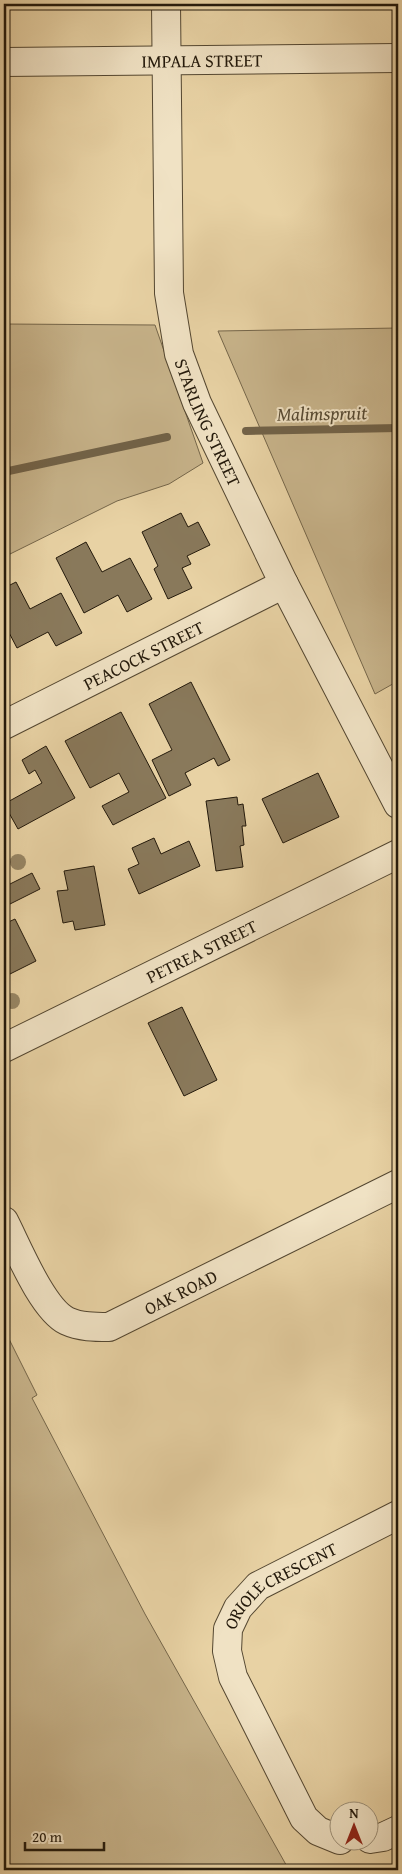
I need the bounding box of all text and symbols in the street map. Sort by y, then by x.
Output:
street label: IMPALA STREET [141,46,263,74]
street label: STARLING STREET [168,354,248,491]
water label: Malimspruit [277,398,368,428]
street label: PEACOCK STREET [78,613,208,697]
street label: PETREA STREET [141,912,262,990]
street label: OAK ROAD [139,1262,222,1321]
street label: ORIOLE CRESCENT [216,1535,342,1634]
north arrow [330,1802,380,1852]
text: N [349,1803,359,1823]
scale bar [25,1819,104,1851]
text: 20 m [32,1826,63,1847]

